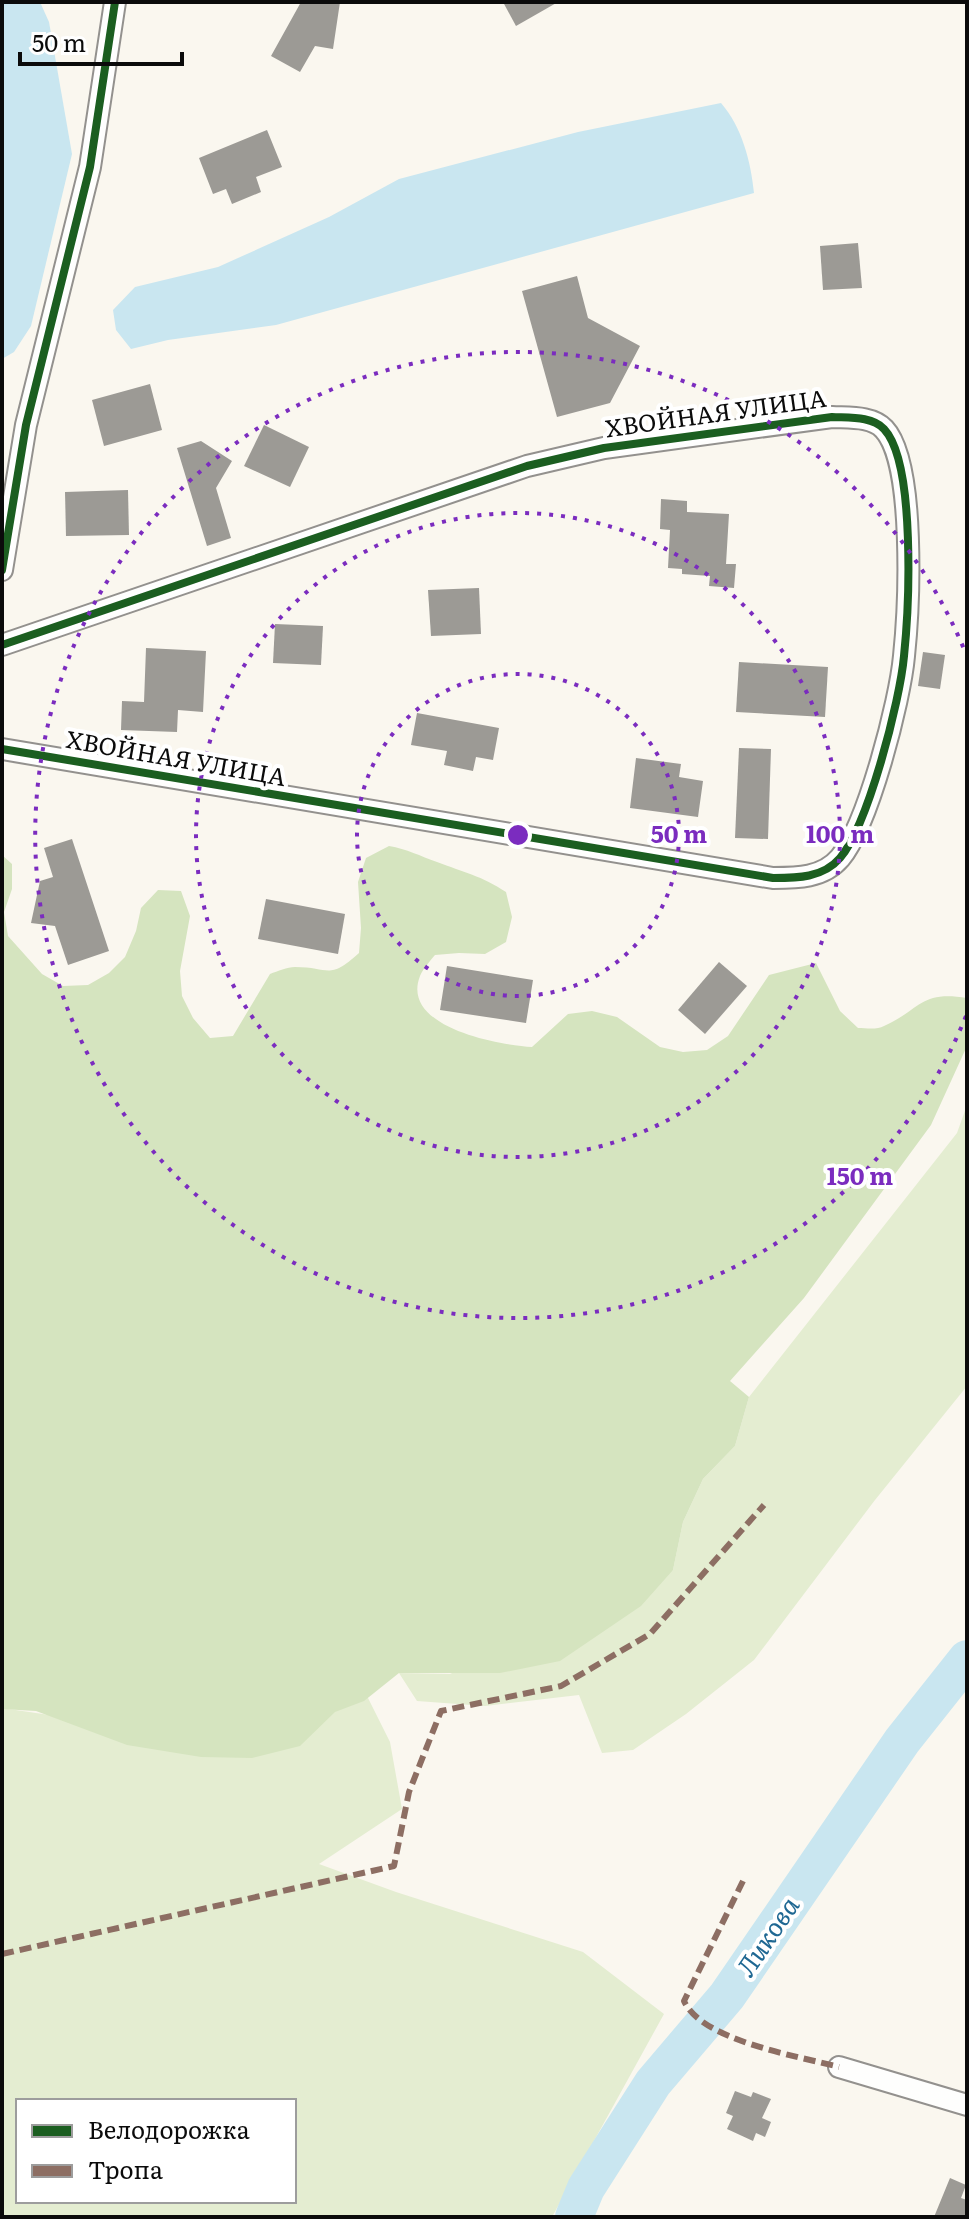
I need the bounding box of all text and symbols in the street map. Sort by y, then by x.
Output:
scale bar [20,16,182,66]
text: 50 m [32,24,86,59]
street label: ХВОЙНАЯ УЛИЦА [603,379,829,444]
street label: ХВОЙНАЯ УЛИЦА [64,720,289,793]
text: 50 m [651,815,707,850]
text: 100 m [806,815,874,850]
centre of rings [504,821,532,849]
text: 150 m [827,1157,893,1192]
water label: Ликова [725,1888,807,1984]
legend [16,2099,296,2203]
text: Велодорожка [88,2111,250,2146]
text: Тропа [88,2151,163,2186]

